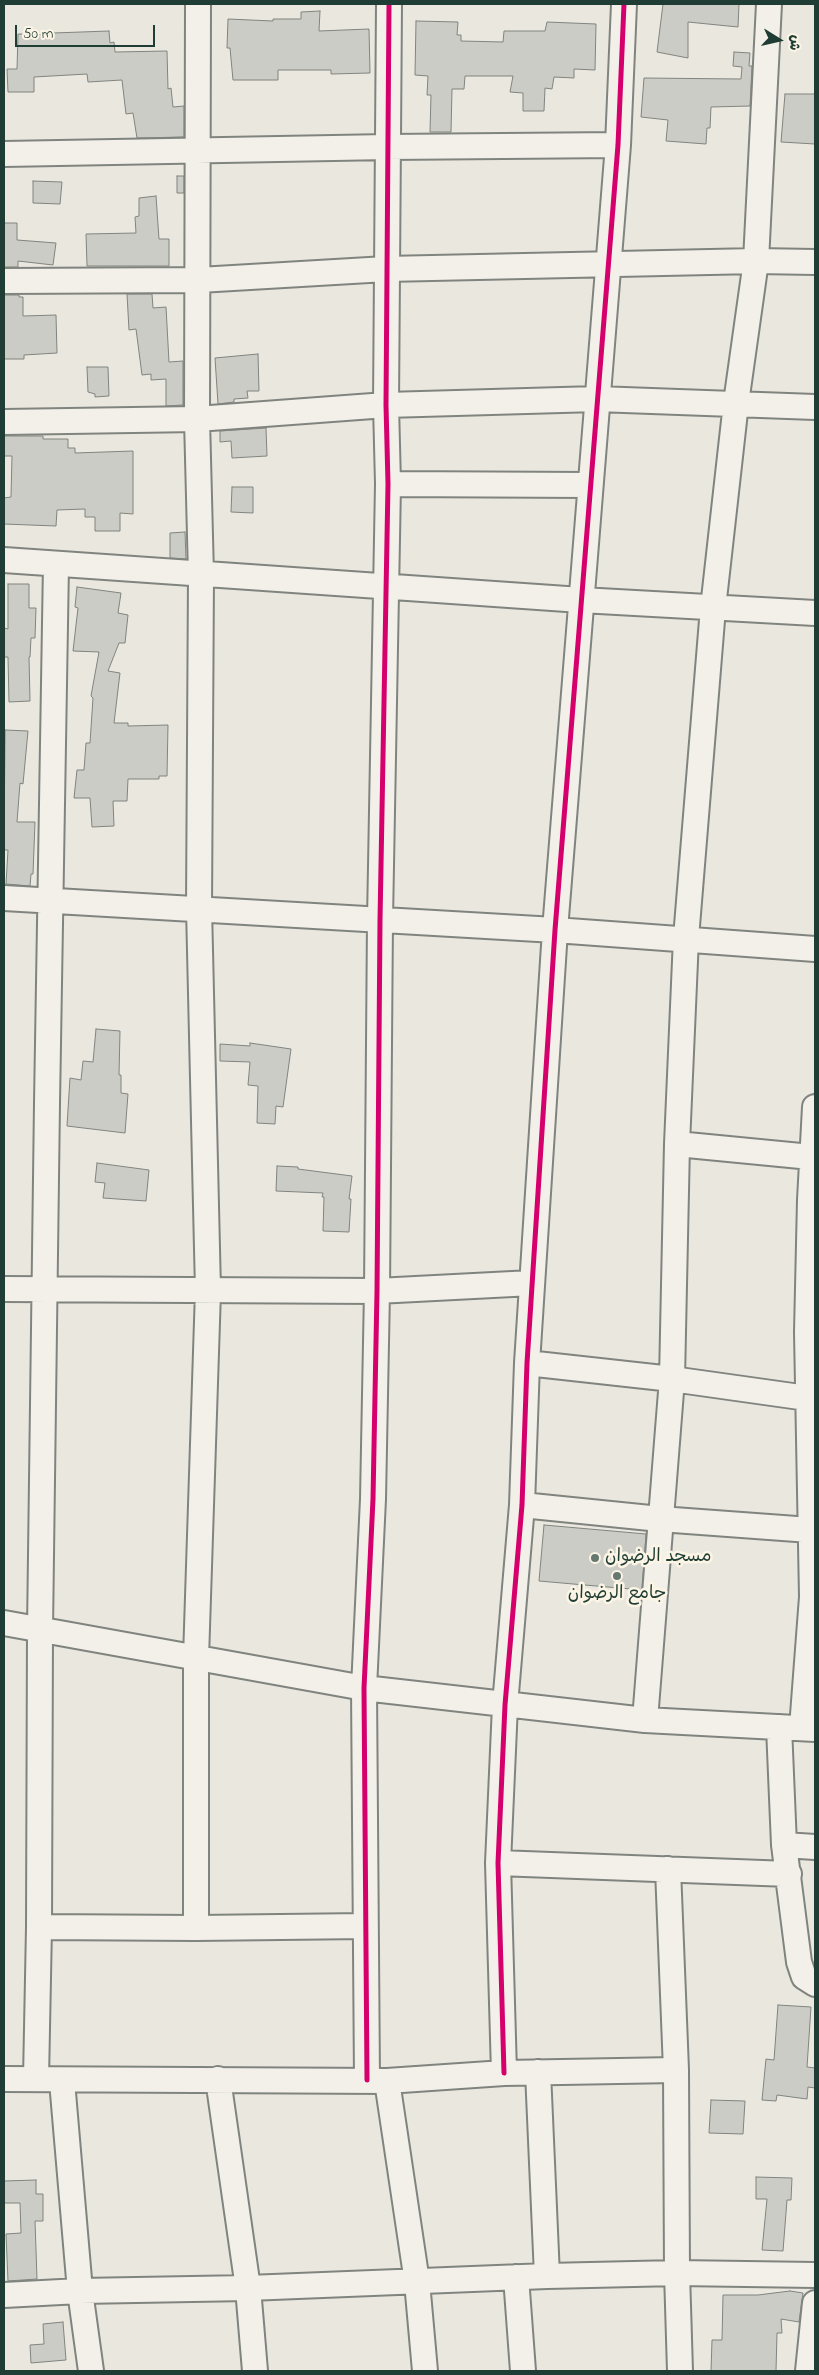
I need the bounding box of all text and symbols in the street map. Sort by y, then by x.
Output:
scale bar [18,15,158,47]
north arrow [754,15,804,65]
text: 50 m [23,23,53,45]
text: ش [783,33,806,52]
place label: مسجد الرضوان [605,1547,711,1569]
marker: مسجد الرضوان [589,1552,601,1564]
marker: جامع الرضوان [611,1570,623,1582]
place label: جامع الرضوان [568,1584,666,1606]

